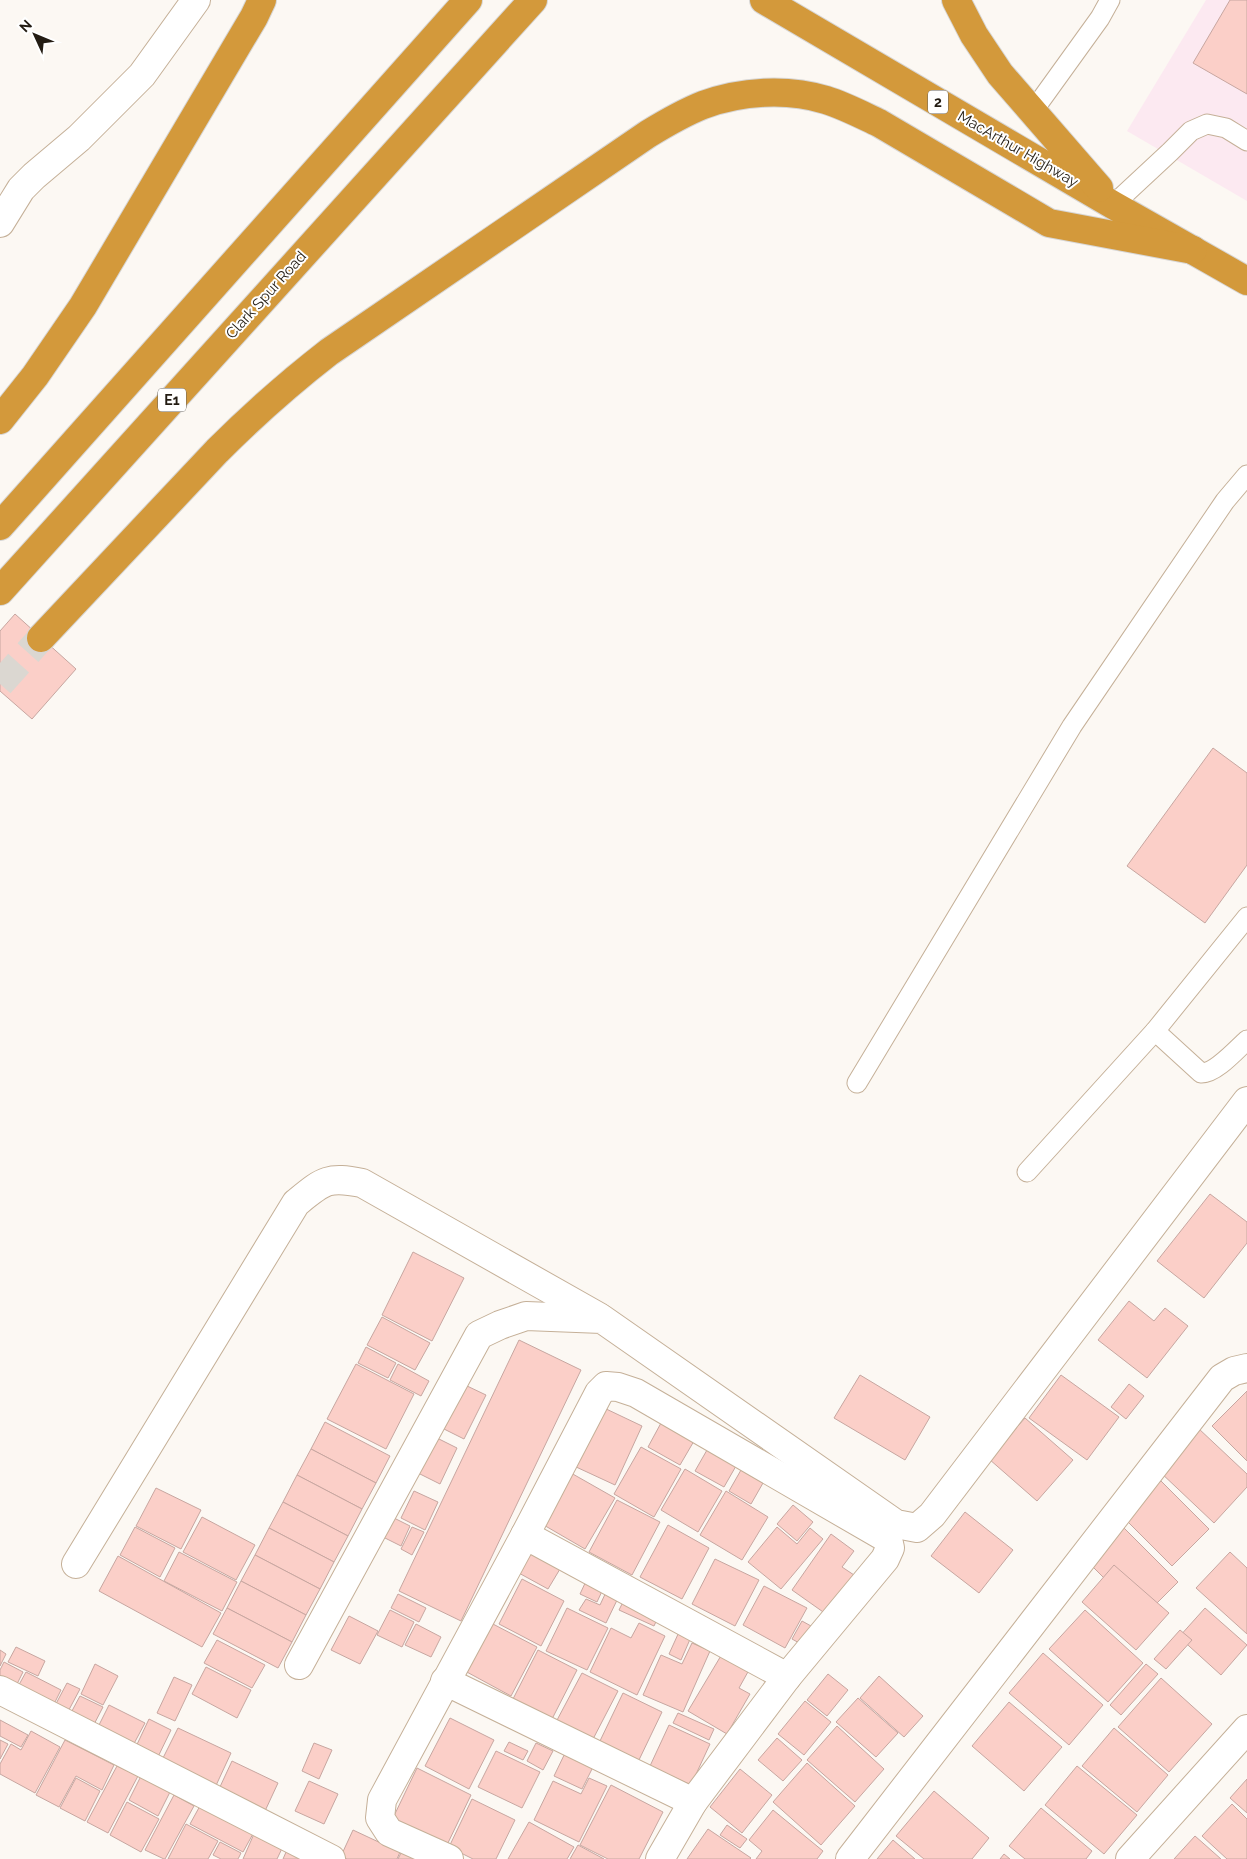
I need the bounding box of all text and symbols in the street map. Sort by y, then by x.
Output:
north arrow [10,10,60,60]
text: N [16,17,35,35]
road number: 2 [928,90,948,114]
street label: MacArthur Highway [954,107,1082,191]
street label: Clark Spur Road [222,248,310,342]
road number: E1 [158,388,186,412]

